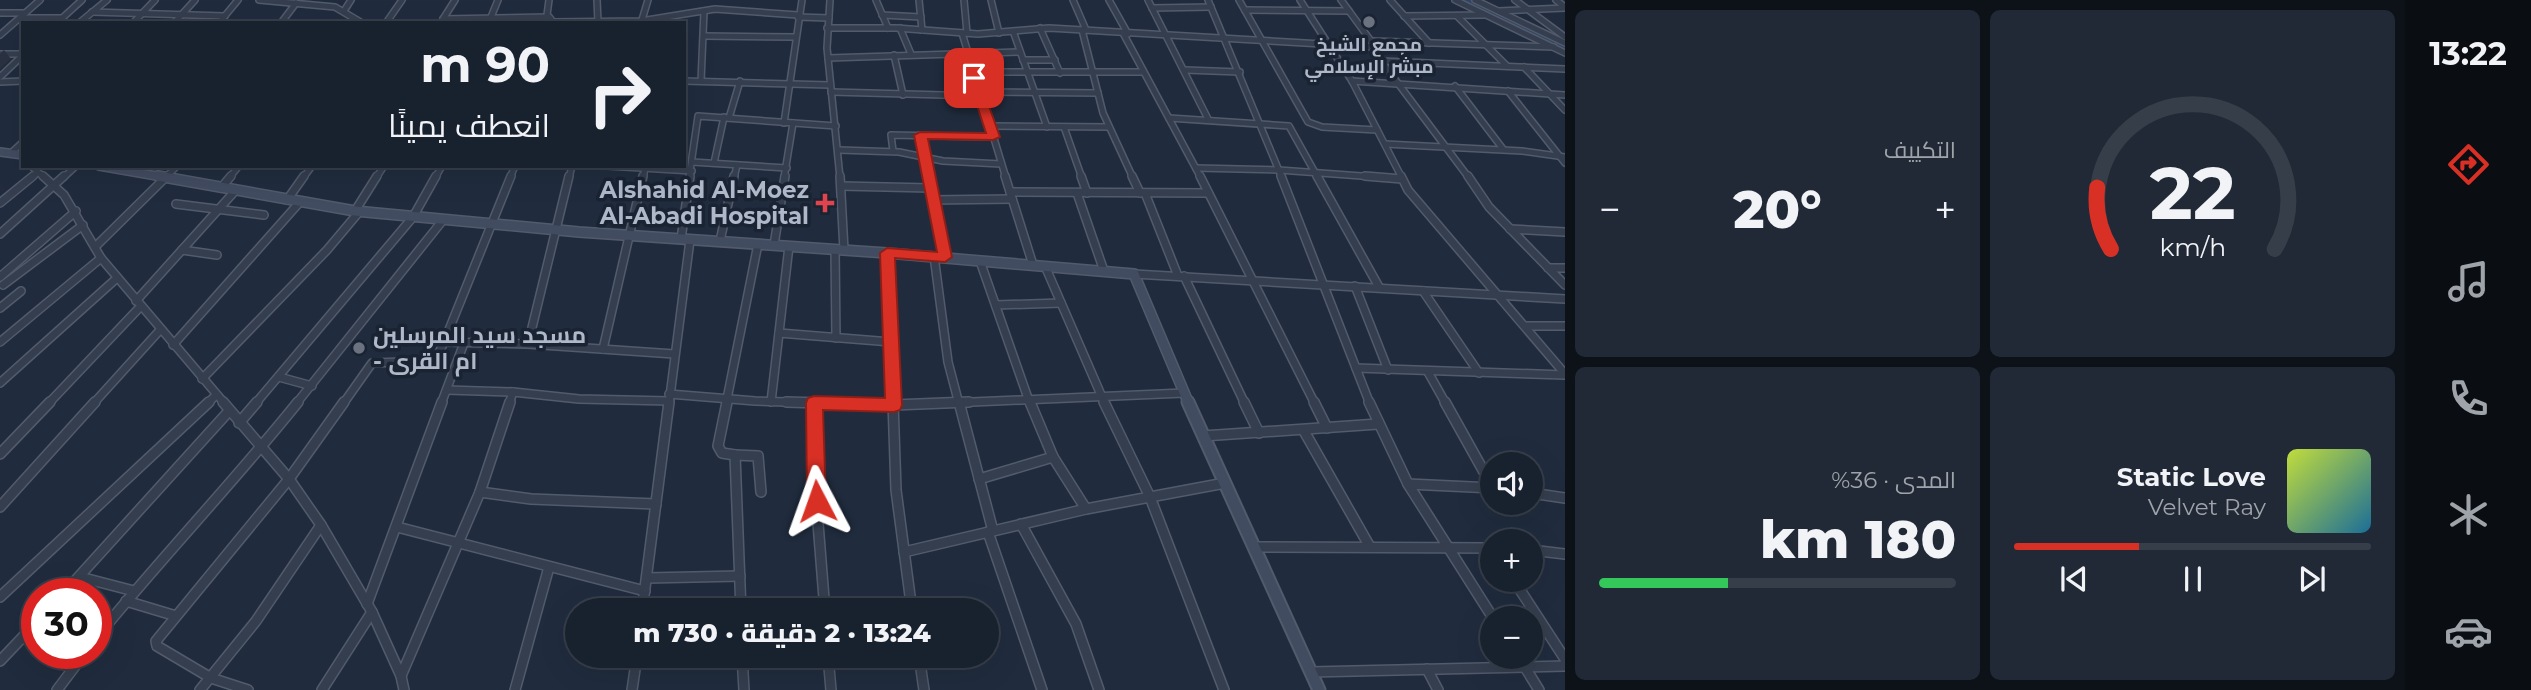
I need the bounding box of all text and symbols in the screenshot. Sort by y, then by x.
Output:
marker: مجمع الشيخ مبشر الإسلامي [1361,14,1377,30]
place label: مجمع الشيخ مبشر الإسلامي [1305,33,1433,82]
text: 13:22 [2429,34,2507,73]
text: 90 m [420,35,550,94]
pin [944,48,1004,108]
icon: right [574,49,665,140]
icon: arrive [955,59,993,97]
text: انعطف يمينًا [388,106,550,145]
text: التكييف [1884,136,1956,164]
icon: directions [2444,140,2493,189]
text: 22 [2150,150,2235,238]
place label: Alshahid Al-Moez Al-Abadi Hospital [599,176,809,230]
text: 20° [1733,178,1822,241]
text: − [1599,186,1621,233]
text: + [1934,186,1956,233]
marker: Alshahid Al-Moez Al-Abadi Hospital [815,193,835,213]
text: km/h [2159,232,2226,262]
icon: music [2444,257,2493,306]
place label: مسجد سيد المرسلين - ام القرى [373,321,586,377]
marker: مسجد سيد المرسلين - ام القرى [351,340,367,356]
icon: phone [2444,374,2493,423]
map controls [1480,452,1543,669]
button: sound [1480,452,1543,515]
text: Static Love [2117,461,2266,493]
position arrow [780,464,854,538]
text: المدى · 36% [1831,466,1956,494]
icon: climate [2444,490,2493,539]
text: Velvet Ray [2148,493,2266,521]
text: 180 km [1760,508,1956,571]
button: + [1480,529,1543,592]
icon: previous [2055,560,2093,598]
icon: pause [2174,560,2212,598]
icon: next [2293,560,2331,598]
speed limit sign: 30 [21,578,112,669]
button: − [1480,606,1543,669]
icon: car [2444,607,2493,656]
text: 13:24 · 2 دقيقة · 730 m [633,617,931,649]

